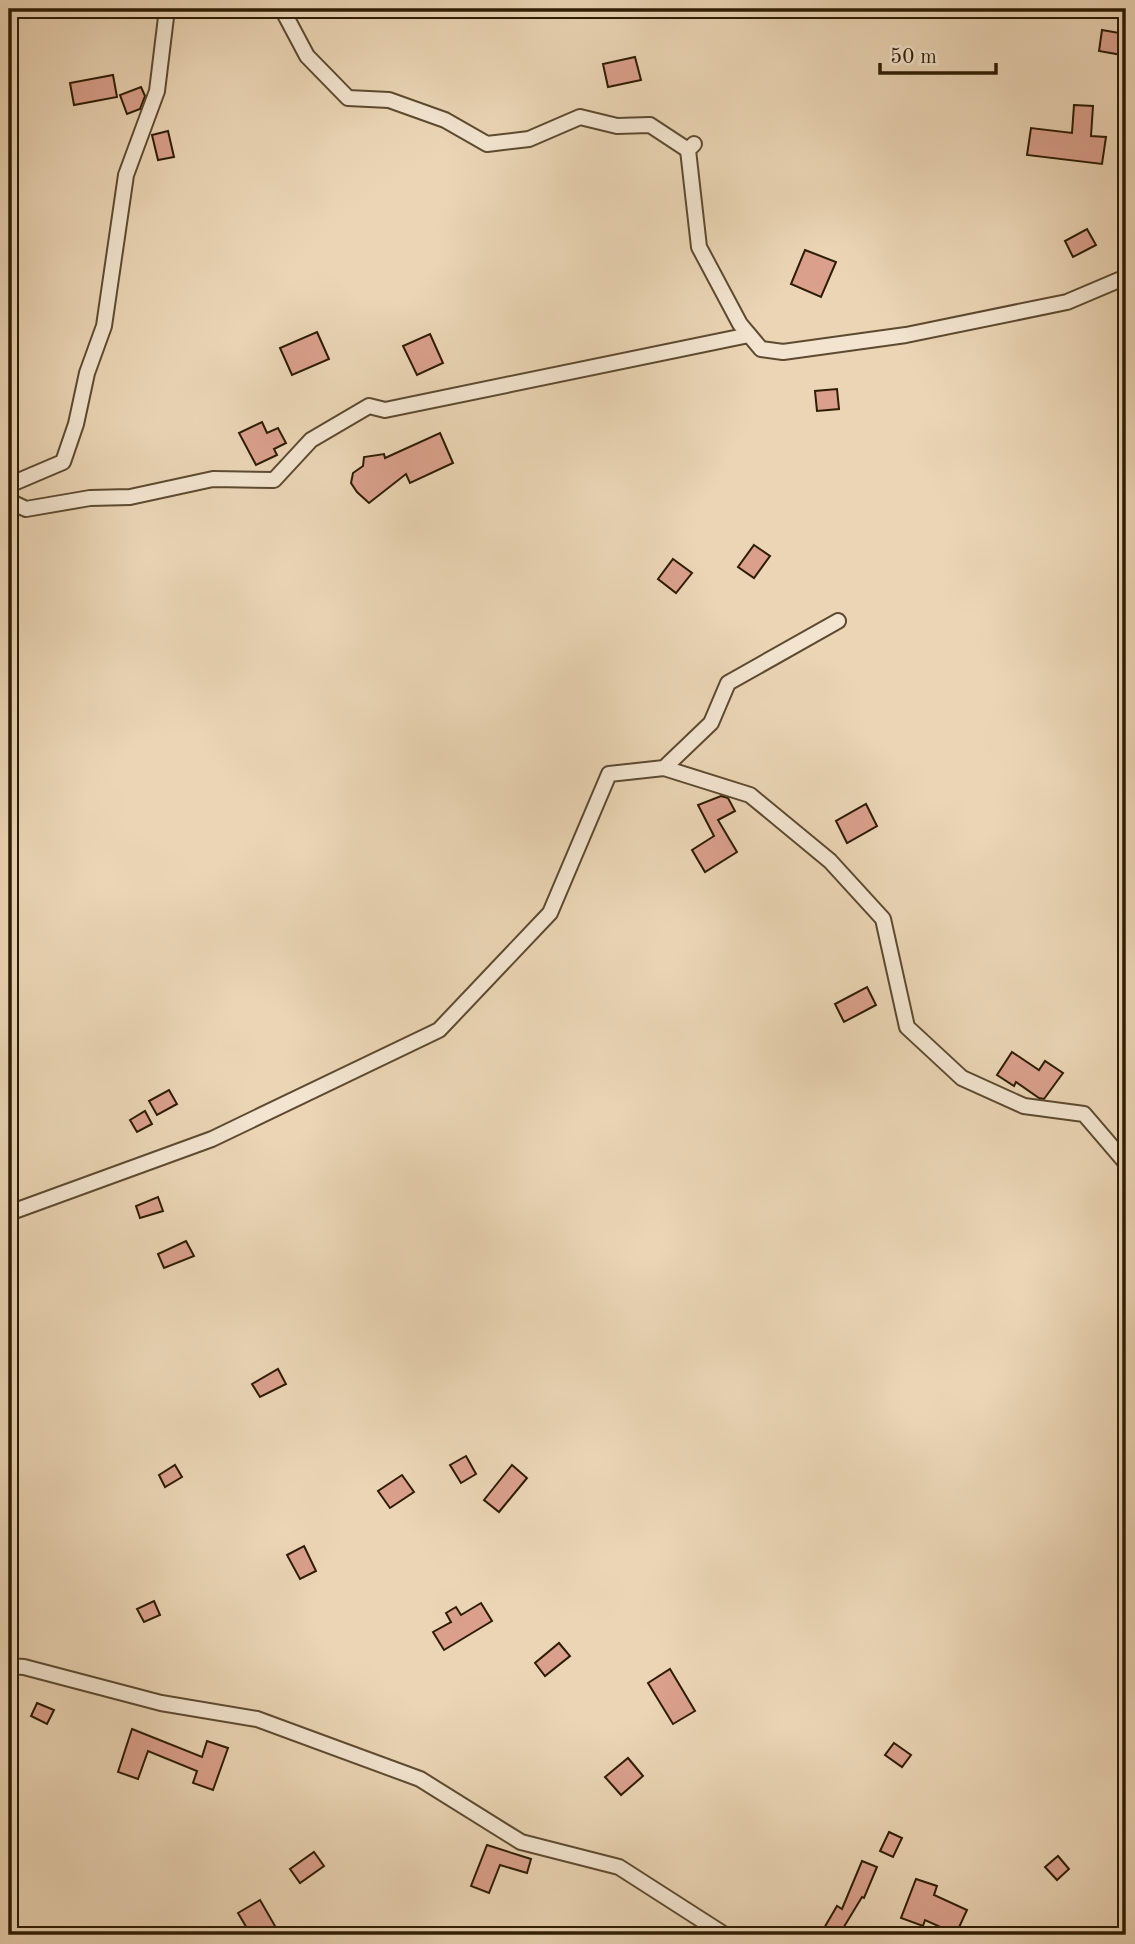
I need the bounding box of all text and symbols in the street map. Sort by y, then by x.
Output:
scale bar [880,32,995,76]
text: 50 m [890,47,937,68]

